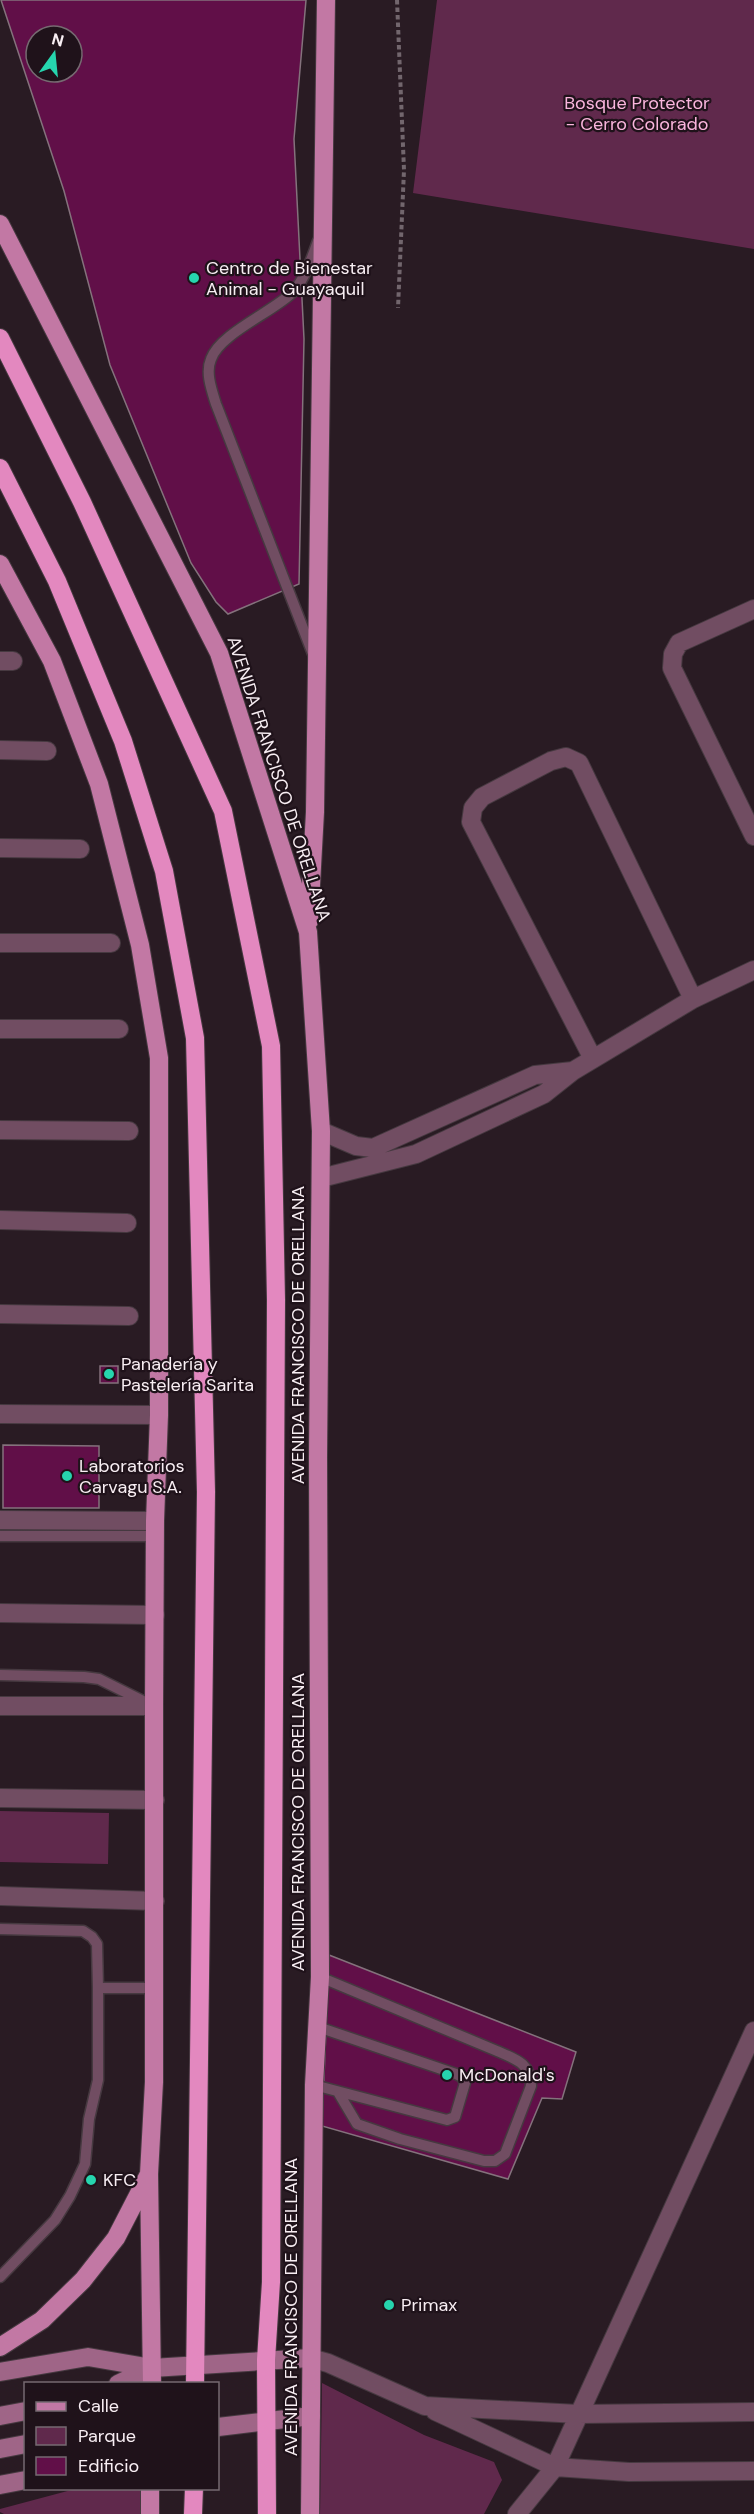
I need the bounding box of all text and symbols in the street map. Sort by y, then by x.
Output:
north arrow [24,24,84,84]
text: N [49,28,66,52]
park label: Bosque Protector - Cerro Colorado [564,91,710,136]
place label: Centro de Bienestar Animal - Guayaquil [206,256,373,301]
marker: Centro de Bienestar Animal - Guayaquil [187,271,201,285]
street label: AVENIDA FRANCISCO DE ORELLANA [221,633,337,925]
street label: AVENIDA FRANCISCO DE ORELLANA [286,1186,310,1484]
place label: Panadería y Pastelería Sarita [121,1352,254,1397]
marker: Panadería y Pastelería Sarita [102,1367,116,1381]
place label: Laboratorios Carvagu S.A. [79,1454,185,1499]
marker: Laboratorios Carvagu S.A. [60,1469,74,1483]
street label: AVENIDA FRANCISCO DE ORELLANA [286,1673,310,1971]
place label: McDonald's [459,2063,555,2087]
marker: McDonald's [440,2068,454,2082]
street label: AVENIDA FRANCISCO DE ORELLANA [279,2158,303,2456]
place label: KFC [103,2168,136,2192]
marker: KFC [84,2173,98,2187]
place label: Primax [401,2293,457,2317]
marker: Primax [382,2298,396,2312]
legend [24,2382,219,2490]
text: Calle [78,2394,119,2418]
text: Parque [78,2424,136,2448]
text: Edificio [78,2454,139,2478]

